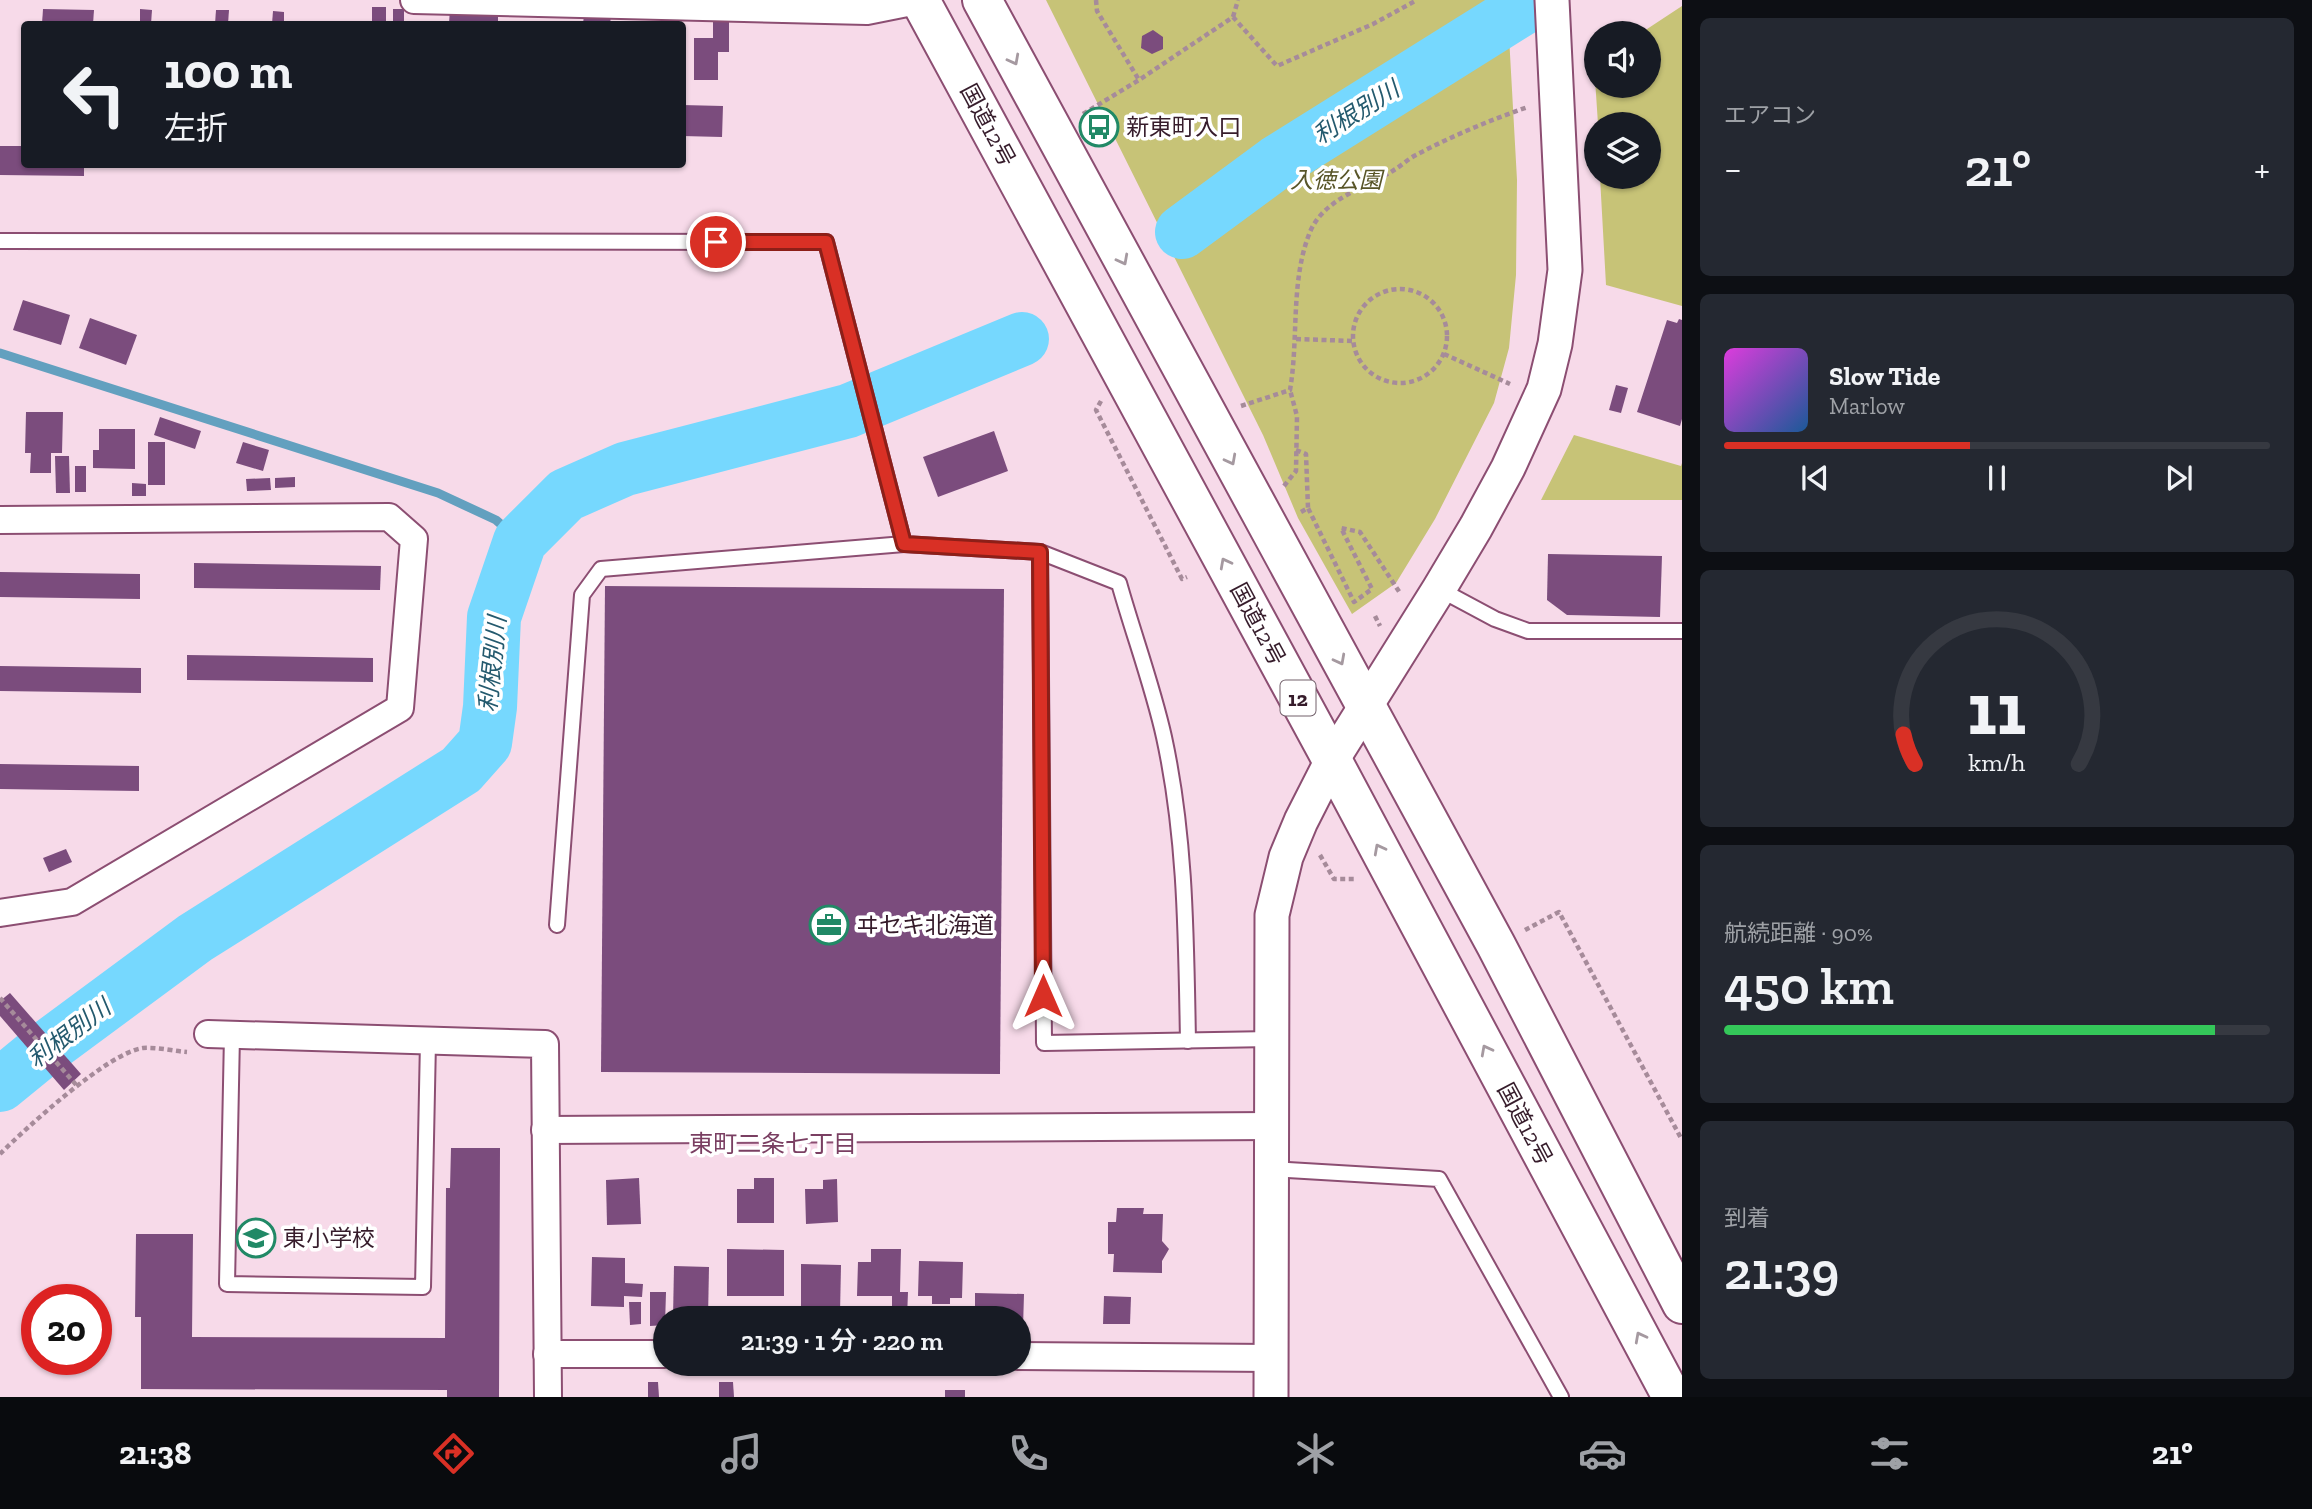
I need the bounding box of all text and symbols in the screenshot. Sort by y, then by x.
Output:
map controls [1584,21,1661,189]
button: sound [1584,21,1661,98]
text: 100 m [164,42,292,101]
icon: left [49,49,140,140]
one-way arrow [1006,53,1019,65]
water label: 利根別川 [1308,73,1407,150]
street label: 国道12号 [955,79,1021,171]
text: エアコン [1724,101,1816,129]
bus stop icon: 新東町入口 [1078,106,1120,148]
text: 左折 [164,109,228,147]
button: layers [1584,112,1661,189]
place label: 新東町入口 [1126,113,1241,141]
text: 21° [1965,137,2031,199]
text: − [1724,146,1742,192]
text: + [2254,146,2270,192]
park label: 入徳公園 [1290,166,1385,194]
pin [686,212,746,272]
icon: arrive [697,223,735,261]
one-way arrow [1115,253,1128,265]
text: Slow Tide [1829,360,1940,392]
text: Marlow [1829,392,1905,420]
one-way arrow [1223,453,1236,465]
icon: previous [1796,459,1834,497]
icon: pause [1978,459,2016,497]
icon: next [2160,459,2198,497]
one-way arrow [1219,557,1233,570]
street label: 国道12号 [1225,578,1291,670]
water label: 利根別川 [473,612,512,713]
one-way arrow [1332,653,1345,665]
text: 11 [1968,666,2026,754]
road number: 12 [1280,680,1316,716]
text: km/h [1968,747,2026,777]
one-way arrow [1374,844,1388,856]
office icon: ヰセキ北海道 [808,904,850,946]
place label: ヰセキ北海道 [856,911,994,939]
text: 航続距離 · 90% [1724,919,1873,947]
text: 450 km [1724,955,1894,1017]
position arrow [1006,959,1080,1033]
water label: 利根別川 [22,991,118,1073]
one-way arrow [1480,1045,1494,1057]
street label: 国道12号 [1492,1078,1558,1170]
district label: 東町二条七丁目 [689,1129,857,1158]
text: 到着 [1724,1204,1770,1232]
school or university icon: 東小学校 [235,1217,277,1259]
place label: 東小学校 [283,1224,375,1252]
text: 21:39 [1724,1240,1839,1302]
speed limit sign: 20 [21,1284,112,1375]
text: 21:39 · 1 分 · 220 m [741,1325,943,1357]
one-way arrow [1634,1332,1648,1344]
icon: directions [429,1429,478,1478]
icon: music [717,1429,766,1478]
icon: phone [1004,1429,1053,1478]
icon: climate [1291,1429,1340,1478]
icon: car [1578,1429,1627,1478]
icon: filters [1865,1429,1914,1478]
text: 21:38 [119,1434,191,1472]
text: 21° [2152,1434,2193,1472]

